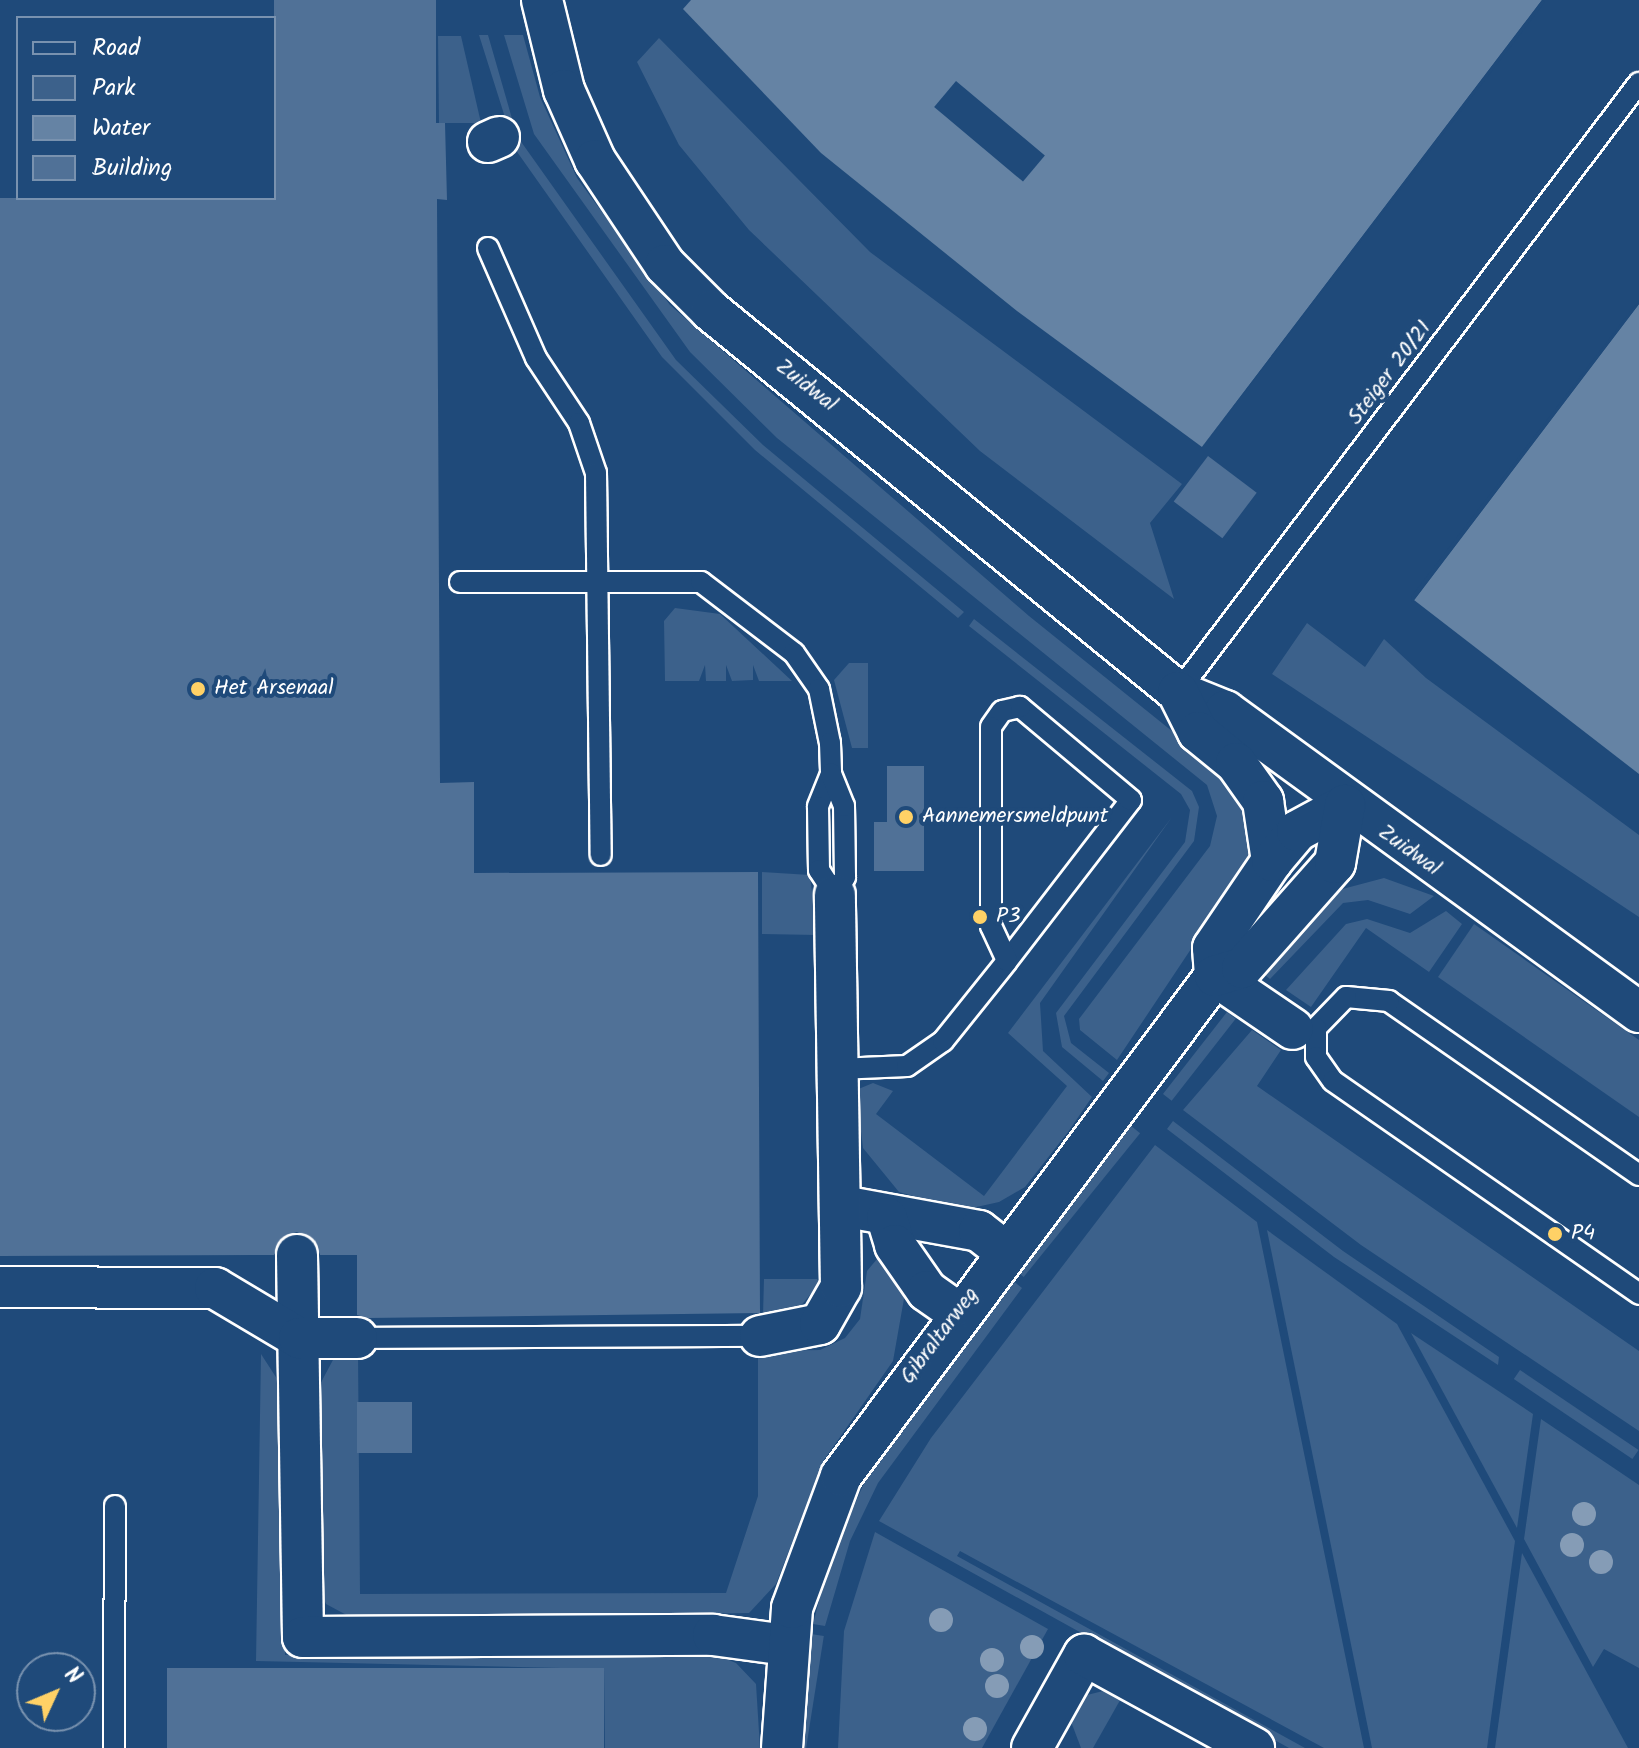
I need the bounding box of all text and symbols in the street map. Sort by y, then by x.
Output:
legend [16,16,276,200]
text: Road [92,29,140,68]
text: Park [92,69,136,108]
text: Water [92,109,150,148]
text: Building [92,149,172,188]
street label: Steiger 20/21 [1342,316,1438,430]
street label: Zuidwal [770,354,842,418]
place label: Het Arsenaal [214,676,334,702]
marker: Het Arsenaal [189,680,207,698]
place label: Aannemersmeldpunt [922,804,1108,830]
marker: Aannemersmeldpunt [897,808,915,826]
street label: Zuidwal [1373,819,1445,883]
place label: P3 [996,904,1021,930]
marker: P3 [971,908,989,926]
place label: P4 [1571,1221,1595,1247]
marker: P4 [1546,1225,1564,1243]
street label: Gibraltarweg [895,1282,985,1390]
north arrow [16,1652,96,1732]
text: N [55,1659,90,1694]

